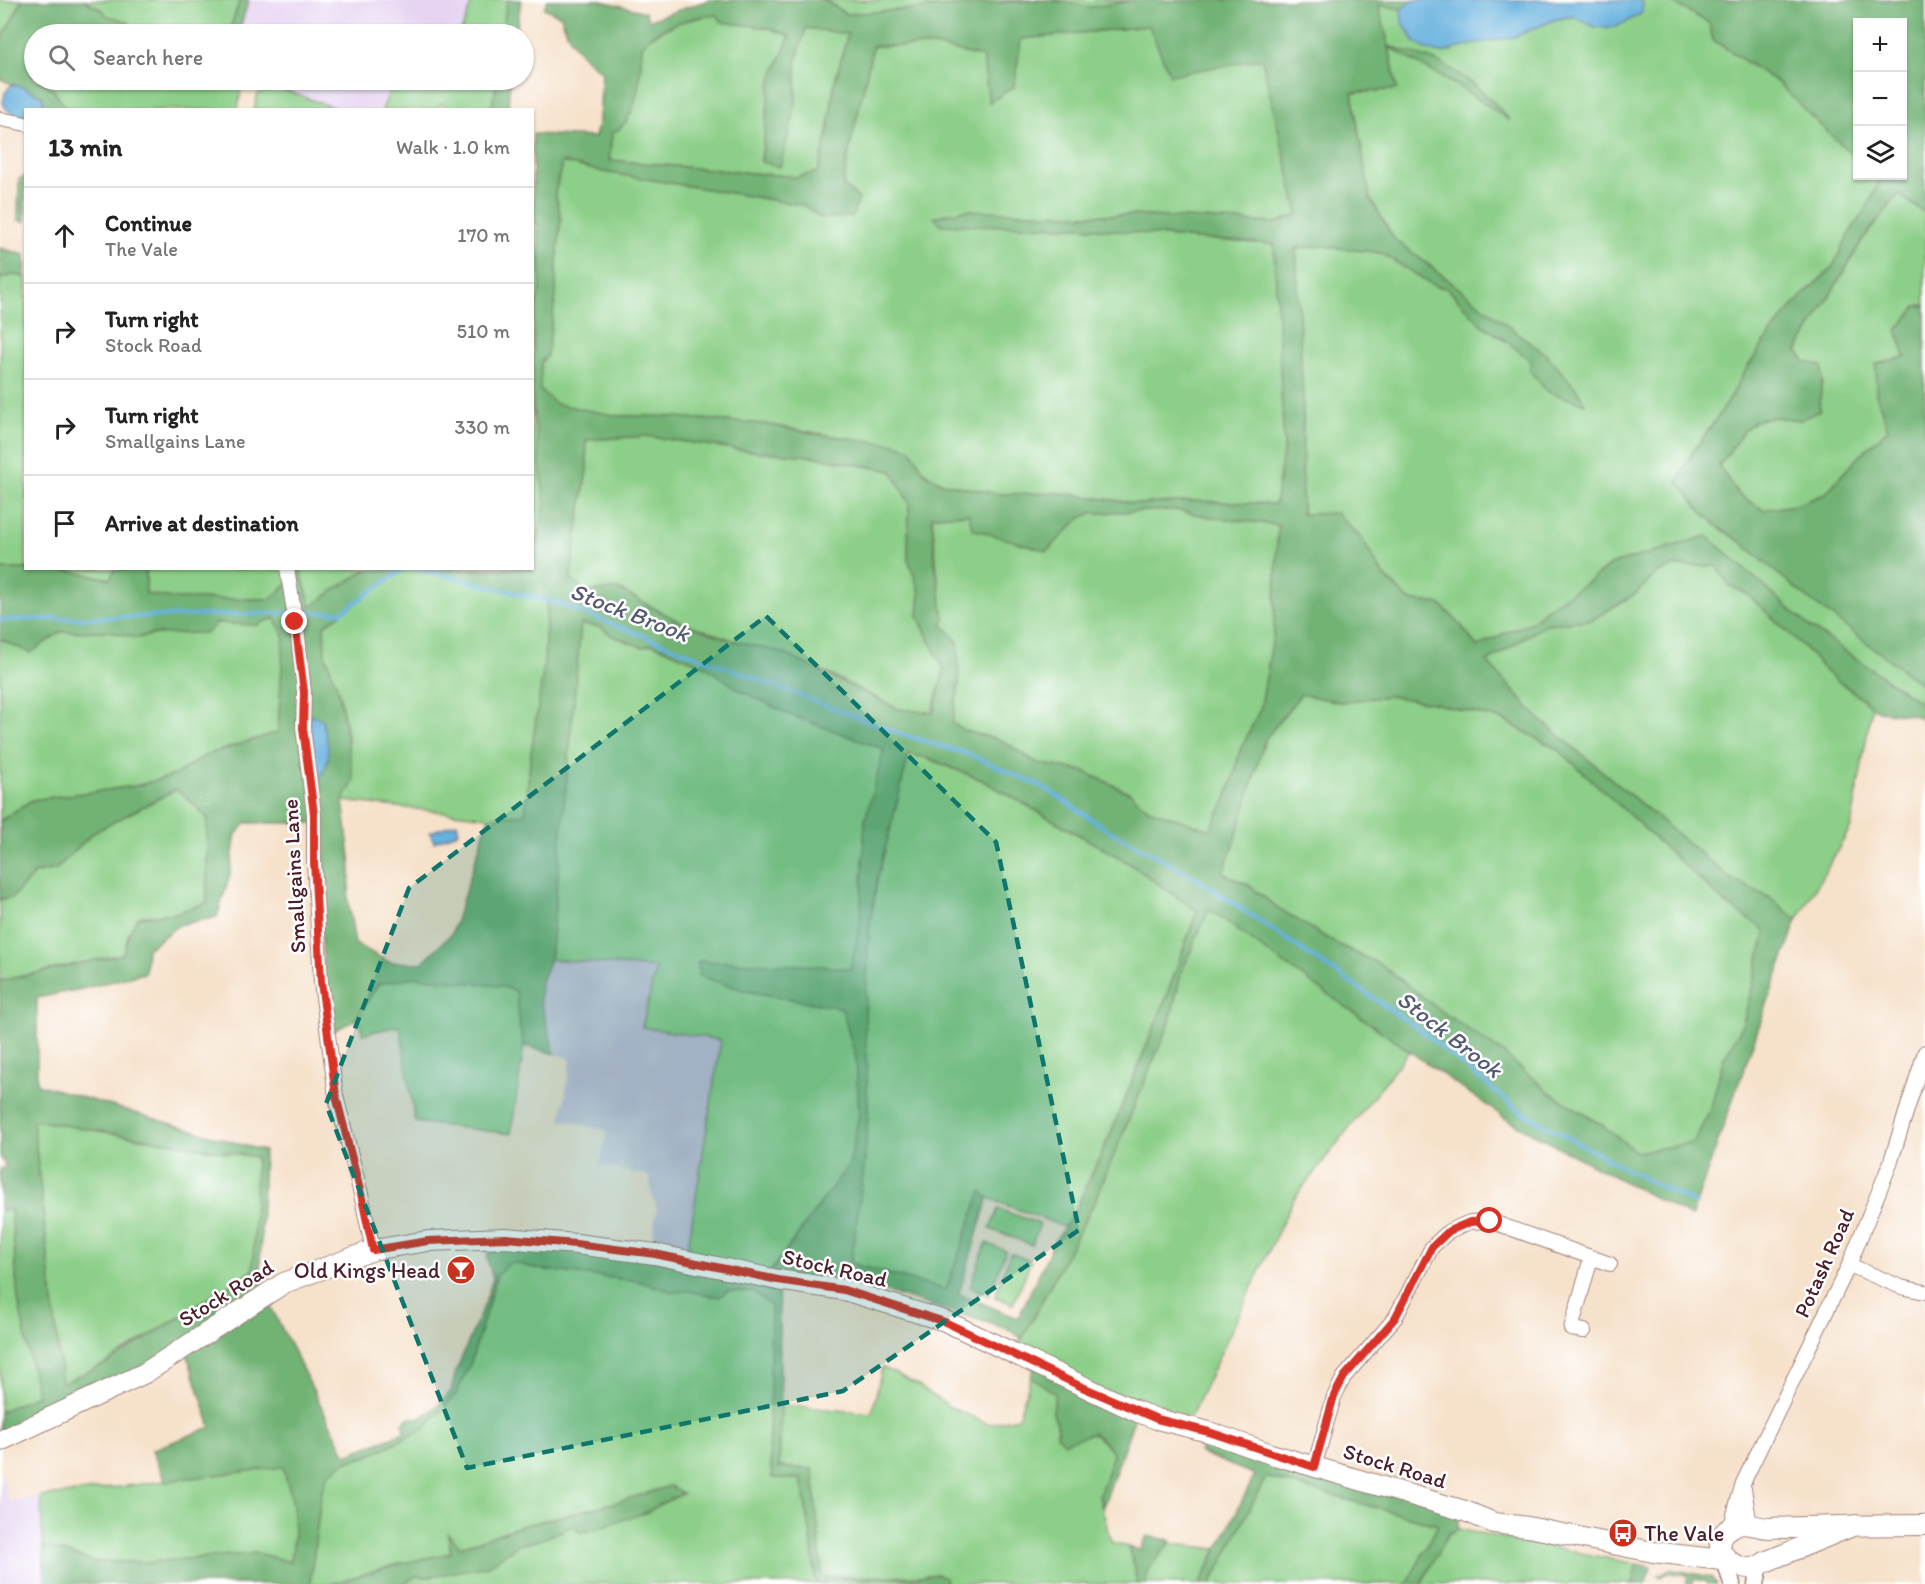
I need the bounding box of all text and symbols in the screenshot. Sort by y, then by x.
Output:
map controls [1853,18,1907,180]
button: + [1853,18,1907,72]
search box [24,24,534,90]
icon: search [45,41,78,74]
text: Search here [93,44,203,71]
button: − [1853,72,1907,126]
button: layers [1853,126,1907,180]
text: 13 min [48,131,122,163]
text: Walk · 1.0 km [396,135,510,159]
text: Continue [105,210,192,237]
icon: ahead [48,219,81,252]
text: 170 m [457,223,510,247]
text: The Vale [105,237,178,261]
text: Turn right [105,306,199,333]
icon: right [48,315,81,348]
text: 510 m [457,319,510,343]
text: Stock Road [105,333,202,357]
text: Turn right [105,402,199,429]
icon: right [48,411,81,444]
text: 330 m [455,415,510,439]
text: Smallgains Lane [105,429,245,453]
icon: arrive [48,507,81,540]
text: Arrive at destination [105,510,299,537]
water label: Stock Brook [567,576,695,649]
route end [281,608,307,634]
street label: Smallgains Lane [276,798,312,954]
water label: Stock Brook [1392,984,1510,1085]
street label: Potash Road [1788,1204,1860,1322]
route start [1476,1207,1502,1233]
street label: Stock Road [780,1243,890,1293]
street label: Stock Road [174,1253,278,1333]
bar icon: Old Kings Head [445,1254,477,1286]
place label: Old Kings Head [294,1257,440,1284]
street label: Stock Road [1340,1438,1450,1494]
bus stop icon: The Vale [1607,1517,1639,1549]
place label: The Vale [1644,1520,1724,1547]

